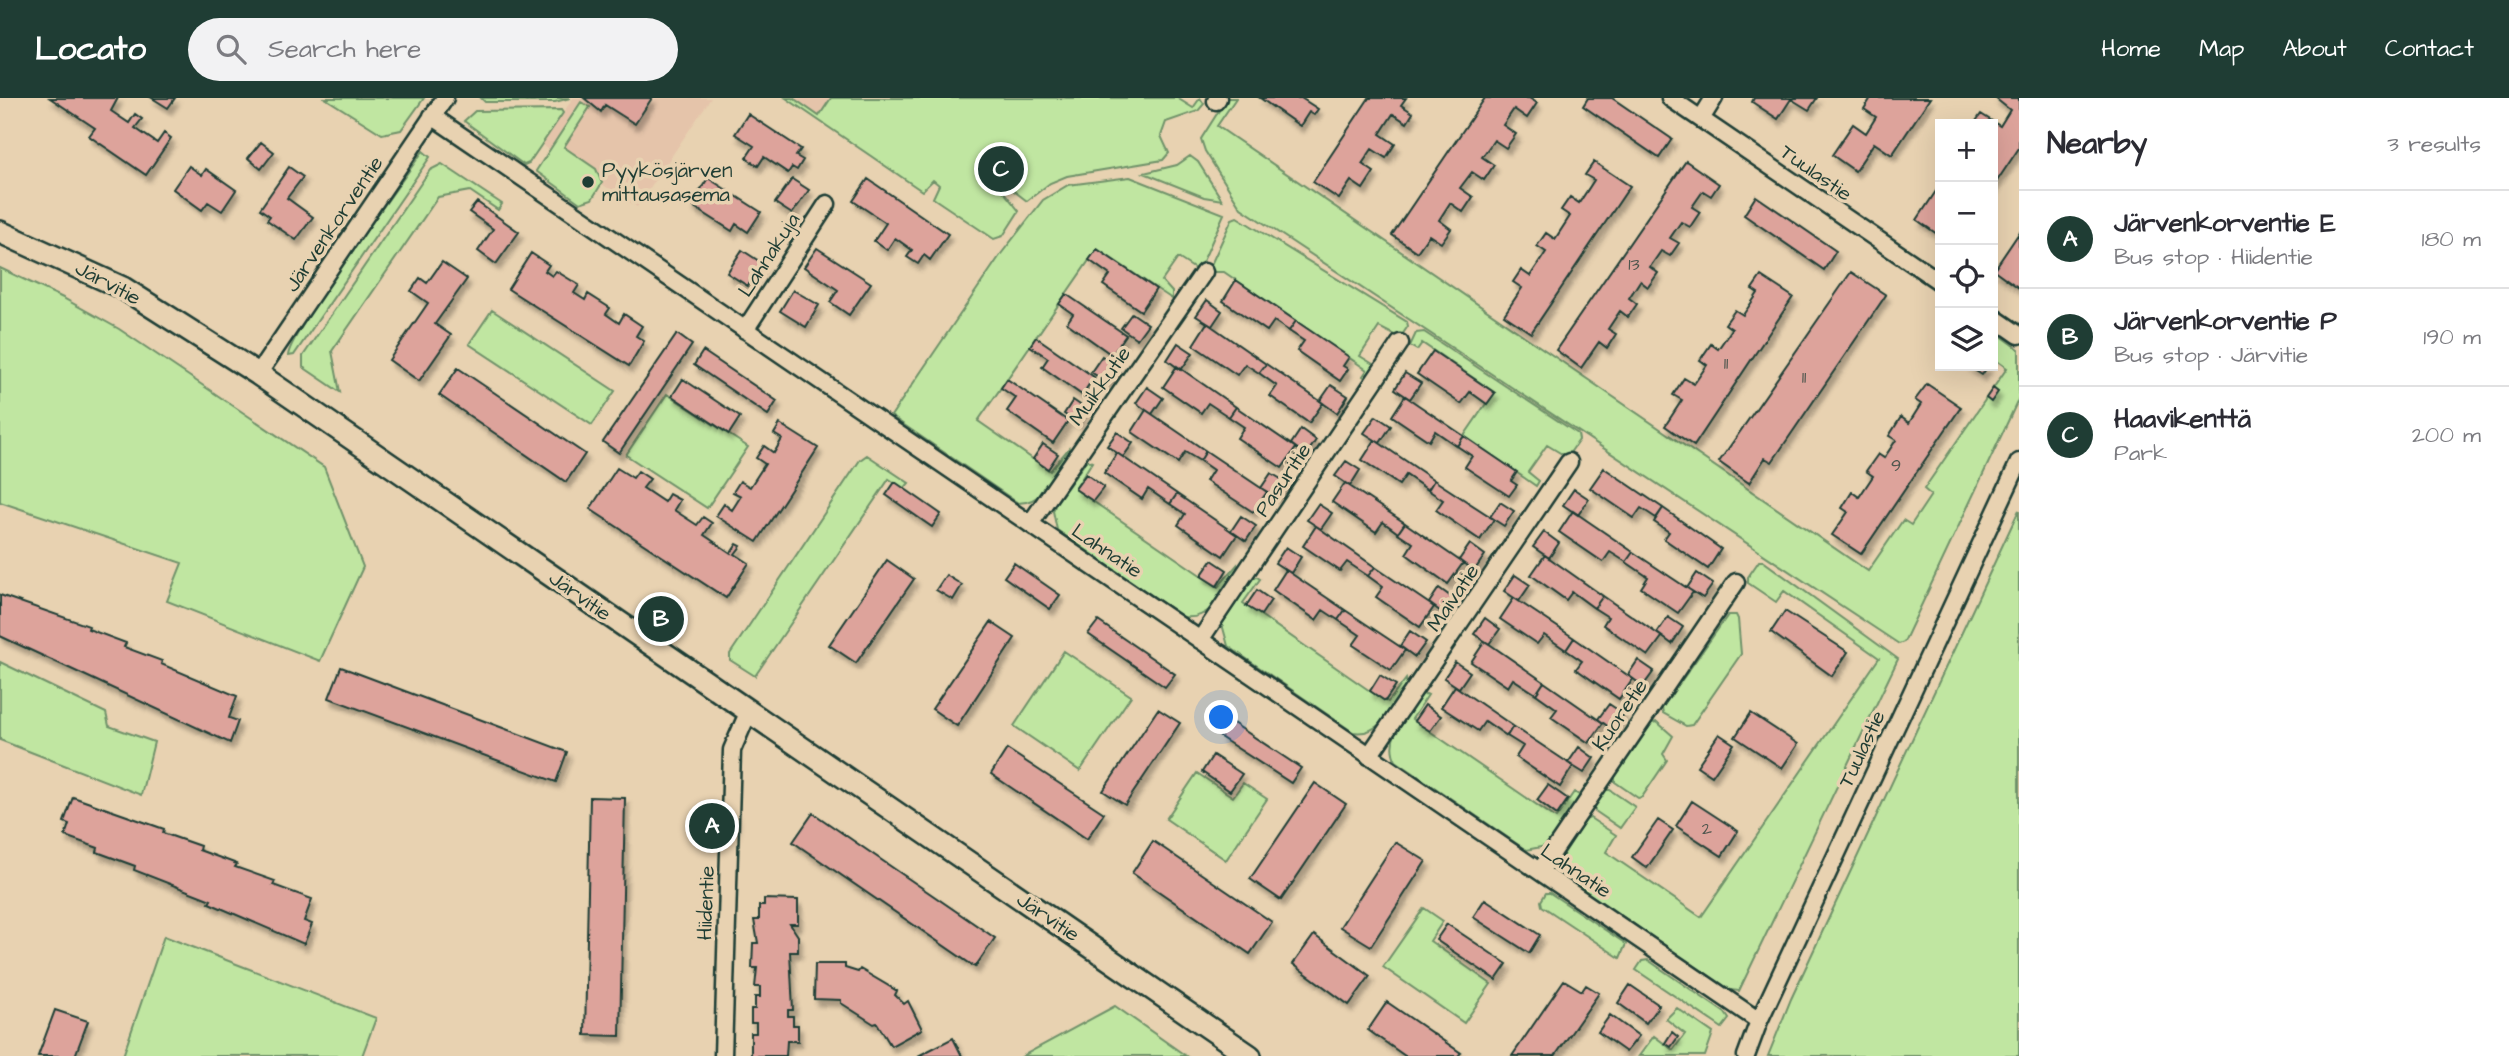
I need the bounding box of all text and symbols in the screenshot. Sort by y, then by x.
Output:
search box [188,18,678,81]
text: Locato [35,26,146,72]
icon: search [212,30,250,68]
text: Search here [268,31,421,67]
text: Home [2101,32,2161,66]
text: Map [2199,32,2244,66]
text: About [2282,32,2347,66]
text: Contact [2385,32,2474,66]
map controls [1935,119,1998,371]
button: + [1935,119,1998,182]
text: Nearby [2047,123,2147,165]
text: 3 results [2387,128,2481,160]
street label: Tuulastie [1774,138,1858,208]
pin: C [978,143,1024,195]
street label: Järvenkorventie [278,150,390,298]
place label: Pyykösjärven mittausasema [602,156,732,209]
marker: Pyykösjärven mittausasema [580,174,596,190]
button: − [1935,182,1998,245]
text: Järvenkorventie E [2114,205,2336,241]
street label: Lahnakuja [731,207,807,303]
text: A [2063,223,2077,255]
text: 180 m [2422,223,2481,255]
text: Bus stop · Hiidentie [2114,241,2313,273]
button: locate [1935,245,1998,308]
house number: 13 [1628,252,1640,277]
street label: Järvitie [70,254,146,312]
text: Järvenkorventie P [2114,303,2337,339]
button: layers [1935,308,1998,371]
text: B [2062,321,2078,353]
text: 190 m [2423,321,2481,353]
text: Bus stop · Järvitie [2114,339,2308,371]
street label: Muikkutie [1062,341,1138,431]
house number: 11 [1724,351,1728,376]
house number: 11 [1802,365,1806,390]
text: Haavikenttä [2114,401,2251,437]
text: C [2062,419,2078,451]
text: 200 m [2412,419,2481,451]
street label: Pasuritie [1248,437,1318,523]
text: Park [2114,437,2167,469]
house number: 9 [1891,453,1901,478]
street label: Lahnatie [1066,517,1148,585]
street label: Maivatie [1420,558,1486,638]
street label: Järvitie [543,564,617,628]
pin: B [638,593,684,645]
street label: Kuoretie [1585,673,1655,757]
your location [1204,700,1238,734]
street label: Tuulastie [1832,706,1892,792]
pin: A [689,800,735,852]
house number: 2 [1702,816,1713,841]
street label: Lahnatie [1535,837,1617,905]
street label: Hiidentie [690,865,722,941]
street label: Järvitie [1011,885,1085,949]

